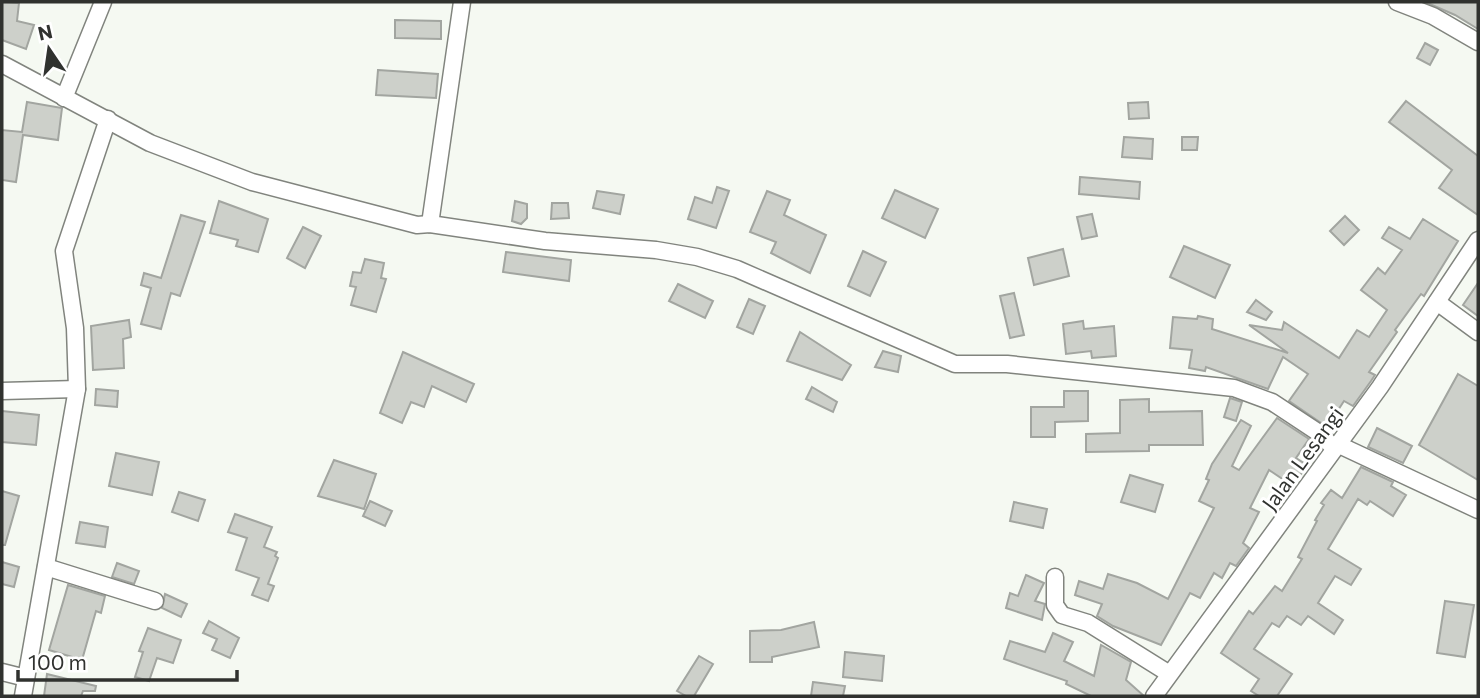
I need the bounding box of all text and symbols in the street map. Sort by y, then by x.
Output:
north arrow [14,14,84,84]
text: N [36,19,55,45]
street label: Jalan Lesangi [1256,401,1348,515]
scale bar [18,638,236,682]
text: 100 m [28,649,87,674]

